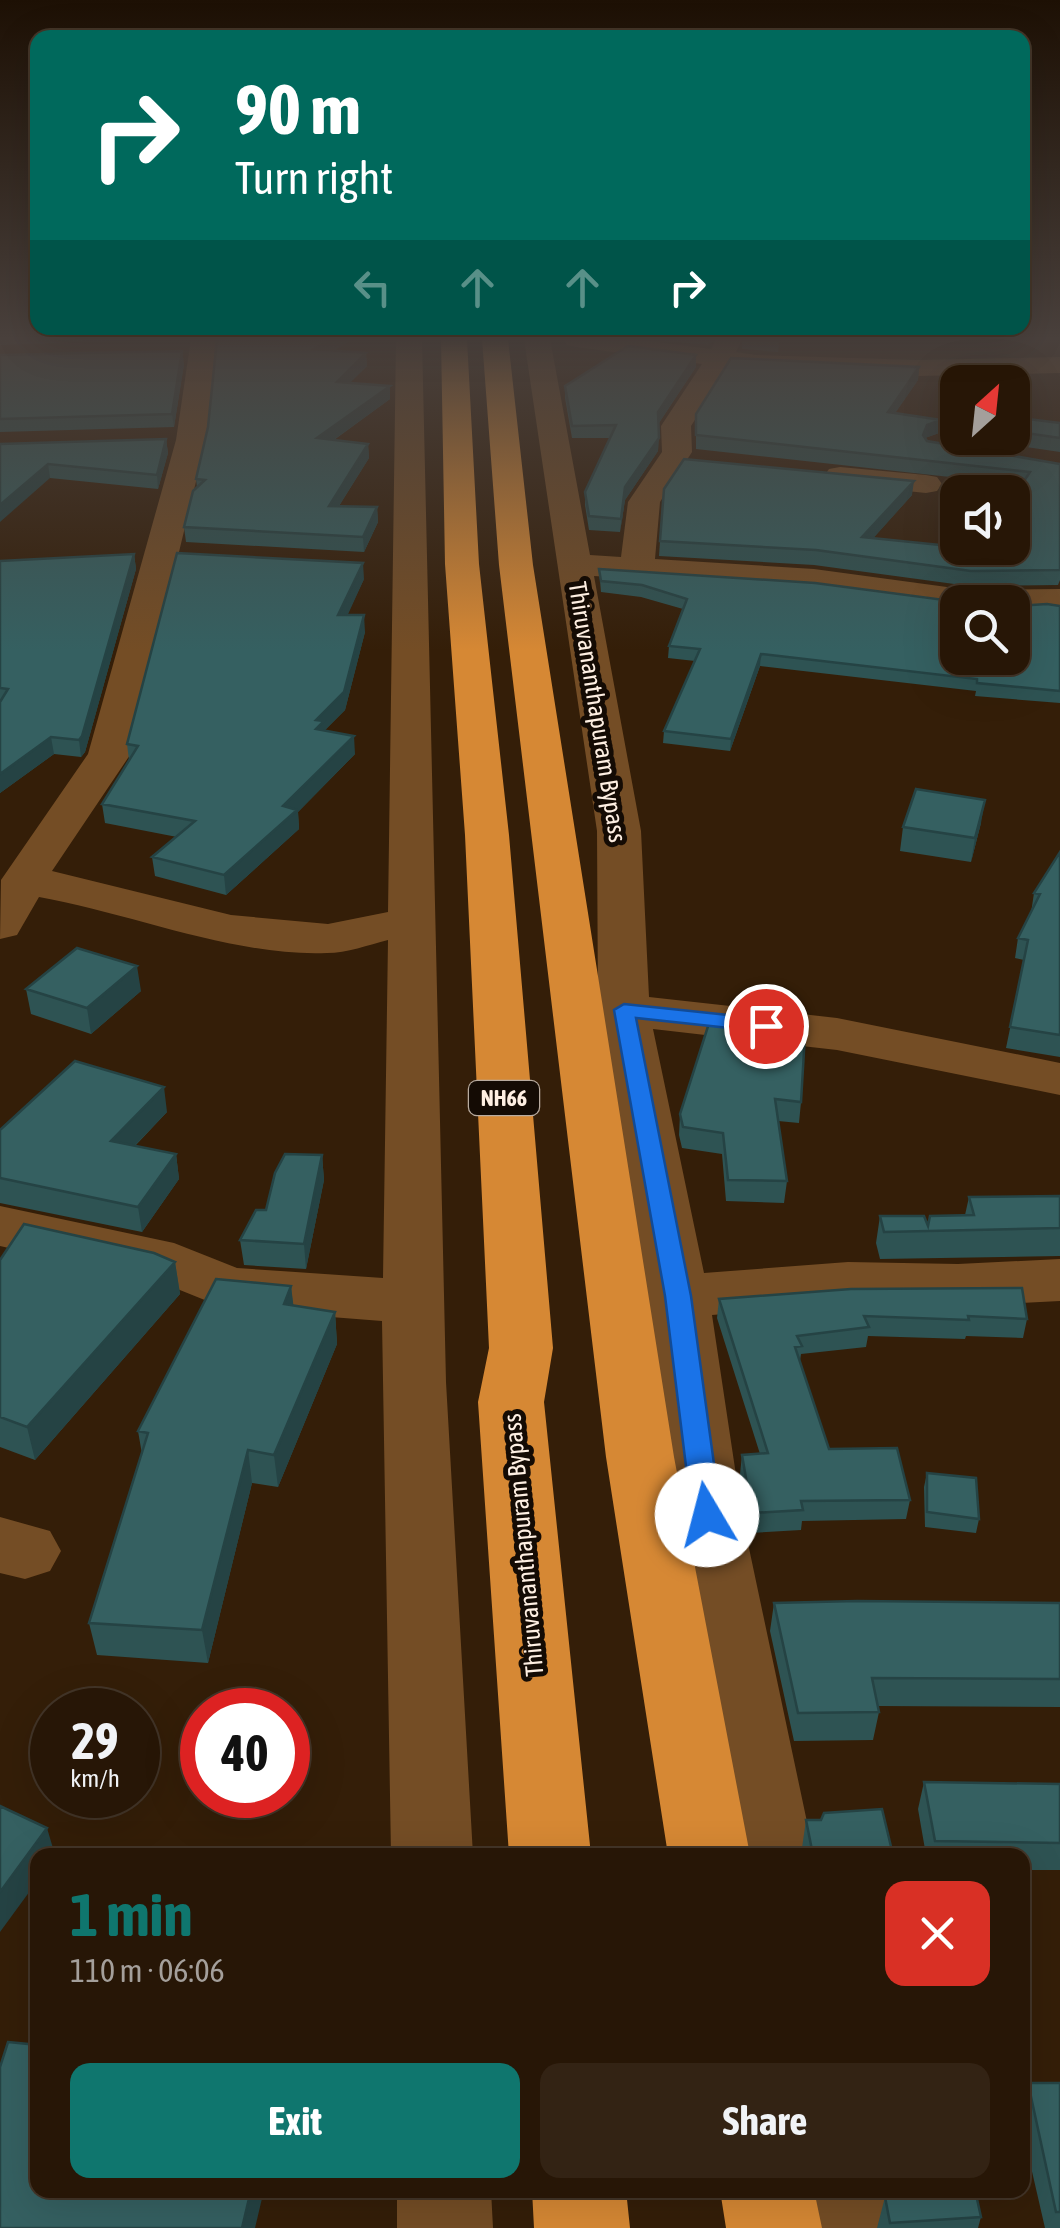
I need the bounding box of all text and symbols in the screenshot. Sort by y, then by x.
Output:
text: 90 m [235,69,361,149]
icon: right [70,70,200,200]
text: Turn right [235,152,393,204]
icon: left [345,260,400,315]
icon: ahead [450,260,505,315]
icon: ahead [555,260,610,315]
icon: right [660,260,715,315]
north arrow [940,365,1030,455]
map controls [940,365,1030,675]
button: sound [940,475,1030,565]
street label: Thiruvananthapuram Bypass [564,580,632,844]
button: search [940,585,1030,675]
pin [724,984,809,1069]
icon: arrive [739,999,794,1054]
road number: NH66 [469,1081,539,1115]
street label: Thiruvananthapuram Bypass [498,1412,548,1677]
position arrow [655,1463,759,1567]
speed limit sign: 40 [180,1688,310,1818]
text: 29 [71,1712,118,1770]
text: km/h [70,1764,120,1792]
text: 1 min [70,1880,193,1949]
button: close [885,1881,990,1986]
text: 110 m · 06:06 [70,1952,225,1989]
button: Exit [70,2063,520,2178]
button: Share [540,2063,990,2178]

